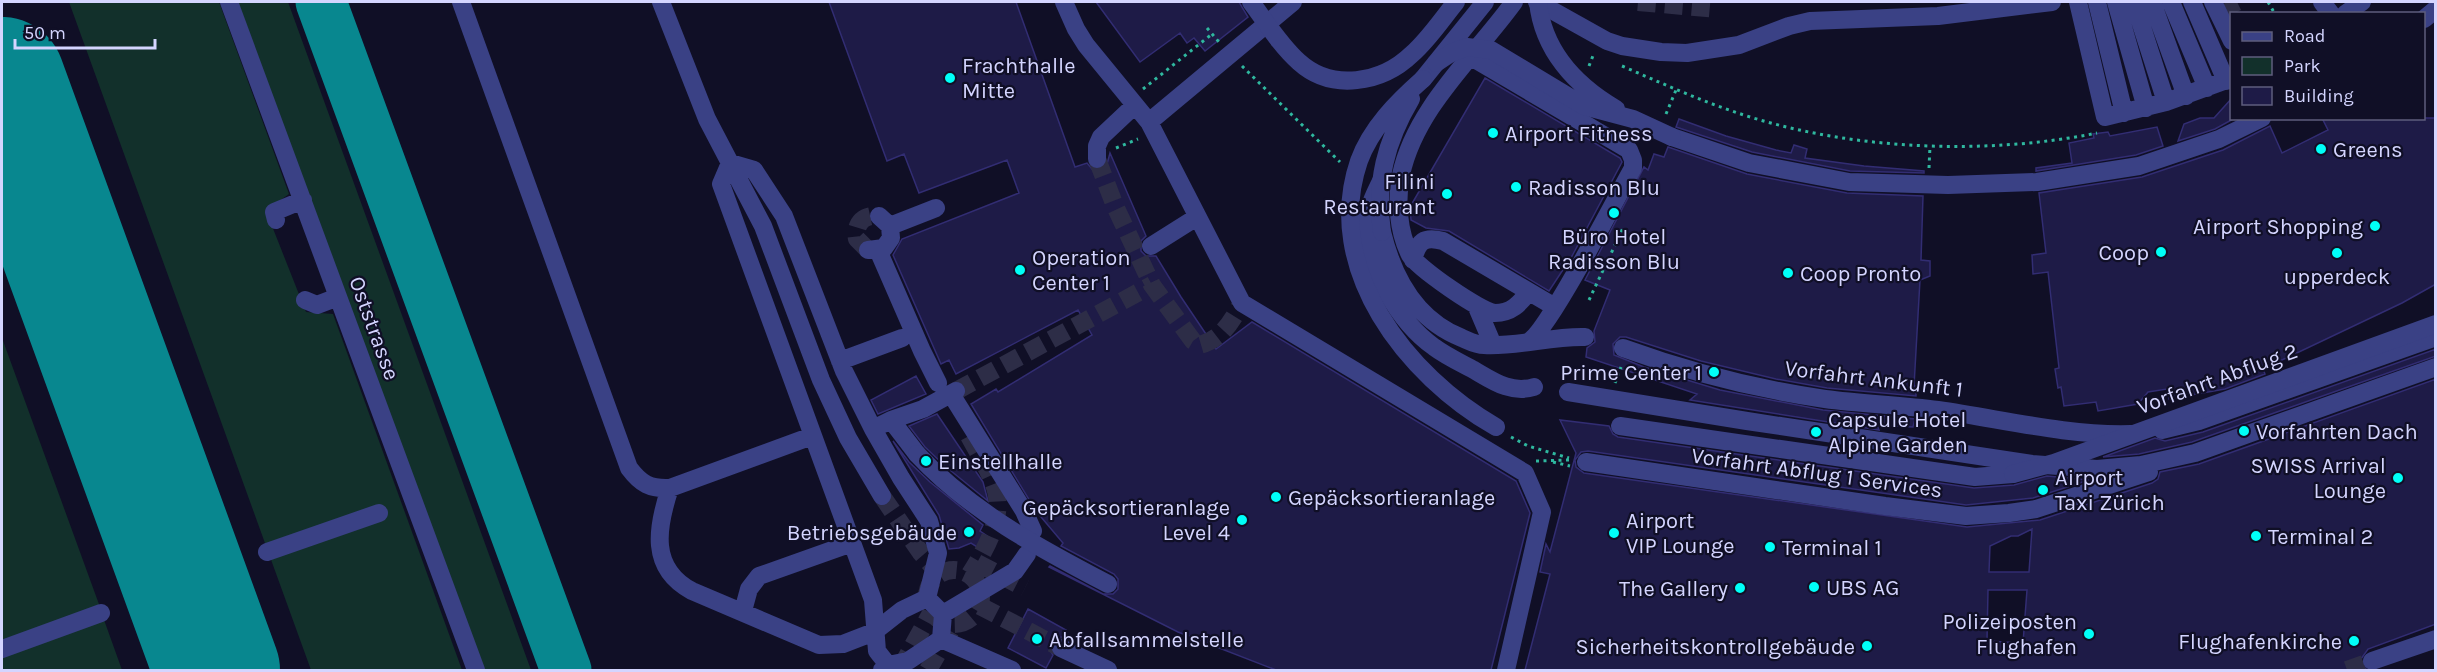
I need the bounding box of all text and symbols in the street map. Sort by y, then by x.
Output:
scale bar [15,12,154,50]
legend [2230,12,2425,120]
text: 50 m [24,22,66,44]
text: Road [2284,25,2325,47]
place label: Frachthalle Mitte [962,53,1076,104]
text: Park [2284,55,2321,77]
marker: Frachthalle Mitte [943,71,957,85]
text: Building [2284,85,2354,107]
place label: Airport Fitness [1505,121,1653,147]
marker: Airport Fitness [1486,126,1500,140]
place label: Greens [2333,137,2403,163]
marker: Greens [2314,142,2328,156]
place label: Filini Restaurant [1323,169,1435,220]
place label: Radisson Blu [1528,175,1660,201]
marker: Radisson Blu [1509,180,1523,194]
marker: Filini Restaurant [1440,187,1454,201]
marker: Büro Hotel Radisson Blu [1607,206,1621,220]
place label: Airport Shopping [2193,214,2364,240]
marker: Airport Shopping [2368,219,2382,233]
place label: Büro Hotel Radisson Blu [1548,224,1680,275]
place label: Coop [2099,240,2149,266]
place label: Operation Center 1 [1032,245,1131,296]
marker: Coop [2154,245,2168,259]
marker: upperdeck [2330,246,2344,260]
place label: Coop Pronto [1800,261,1921,287]
marker: Operation Center 1 [1013,263,1027,277]
place label: upperdeck [2284,264,2390,290]
marker: Coop Pronto [1781,266,1795,280]
street label: Oststrasse [343,273,405,384]
street label: Vorfahrt Abflug 2 [2133,338,2301,420]
street label: Vorfahrt Ankunft 1 [1783,355,1964,403]
place label: Prime Center 1 [1560,360,1702,386]
marker: Prime Center 1 [1707,365,1721,379]
place label: Capsule Hotel Alpine Garden [1828,407,1968,458]
place label: Vorfahrten Dach [2256,419,2418,445]
marker: Vorfahrten Dach [2237,424,2251,438]
marker: Capsule Hotel Alpine Garden [1809,425,1823,439]
street label: Vorfahrt Abflug 1 Services [1690,442,1944,503]
place label: Einstellhalle [938,449,1063,475]
place label: SWISS Arrival Lounge [2251,453,2386,504]
marker: Einstellhalle [919,454,933,468]
place label: Airport Taxi Zürich [2055,465,2165,516]
marker: SWISS Arrival Lounge [2391,471,2405,485]
marker: Airport Taxi Zürich [2036,483,2050,497]
place label: Gepäcksortieranlage [1288,485,1495,511]
marker: Gepäcksortieranlage [1269,490,1283,504]
place label: Gepäcksortieranlage Level 4 [1023,495,1230,546]
place label: Airport VIP Lounge [1626,508,1735,559]
marker: Gepäcksortieranlage Level 4 [1235,513,1249,527]
place label: Betriebsgebäude [787,520,957,546]
place label: Terminal 2 [2268,524,2373,550]
marker: Betriebsgebäude [962,525,976,539]
marker: Airport VIP Lounge [1607,526,1621,540]
marker: Terminal 2 [2249,529,2263,543]
place label: Terminal 1 [1782,535,1882,561]
marker: Terminal 1 [1763,540,1777,554]
place label: UBS AG [1826,575,1899,601]
place label: The Gallery [1619,576,1728,602]
marker: UBS AG [1807,580,1821,594]
marker: The Gallery [1733,581,1747,595]
place label: Polizeiposten Flughafen [1943,609,2077,660]
place label: Abfallsammelstelle [1049,627,1244,653]
marker: Polizeiposten Flughafen [2082,627,2096,641]
place label: Flughafenkirche [2178,629,2342,655]
marker: Abfallsammelstelle [1030,632,1044,646]
place label: Sicherheitskontrollgebäude [1576,634,1855,660]
marker: Flughafenkirche [2347,634,2361,648]
marker: Sicherheitskontrollgebäude [1860,639,1874,653]

